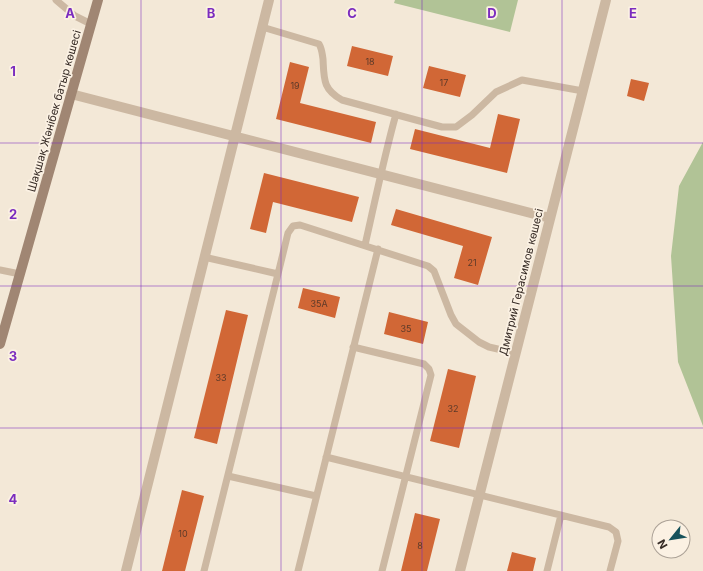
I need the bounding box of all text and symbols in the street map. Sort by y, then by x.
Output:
text: A [65,5,75,21]
text: B [207,5,216,21]
text: C [347,5,357,21]
text: D [487,5,497,21]
text: E [629,5,637,21]
street label: Шақшақ Жәнібек батыр көшесі [24,28,84,194]
house number: 18 [365,56,375,67]
text: 1 [10,63,16,79]
house number: 17 [440,77,448,88]
house number: 19 [290,80,300,91]
text: 2 [9,206,17,222]
street label: Дмитрий Герасимов көшесі [496,207,546,357]
house number: 21 [467,257,477,268]
house number: 35А [310,298,328,309]
house number: 35 [400,323,412,334]
text: 3 [9,348,17,364]
house number: 33 [215,372,227,383]
house number: 32 [447,403,459,414]
text: 4 [9,491,18,507]
north arrow [651,519,691,559]
house number: 10 [178,528,188,539]
text: N [654,537,670,551]
house number: 8 [417,540,423,551]

